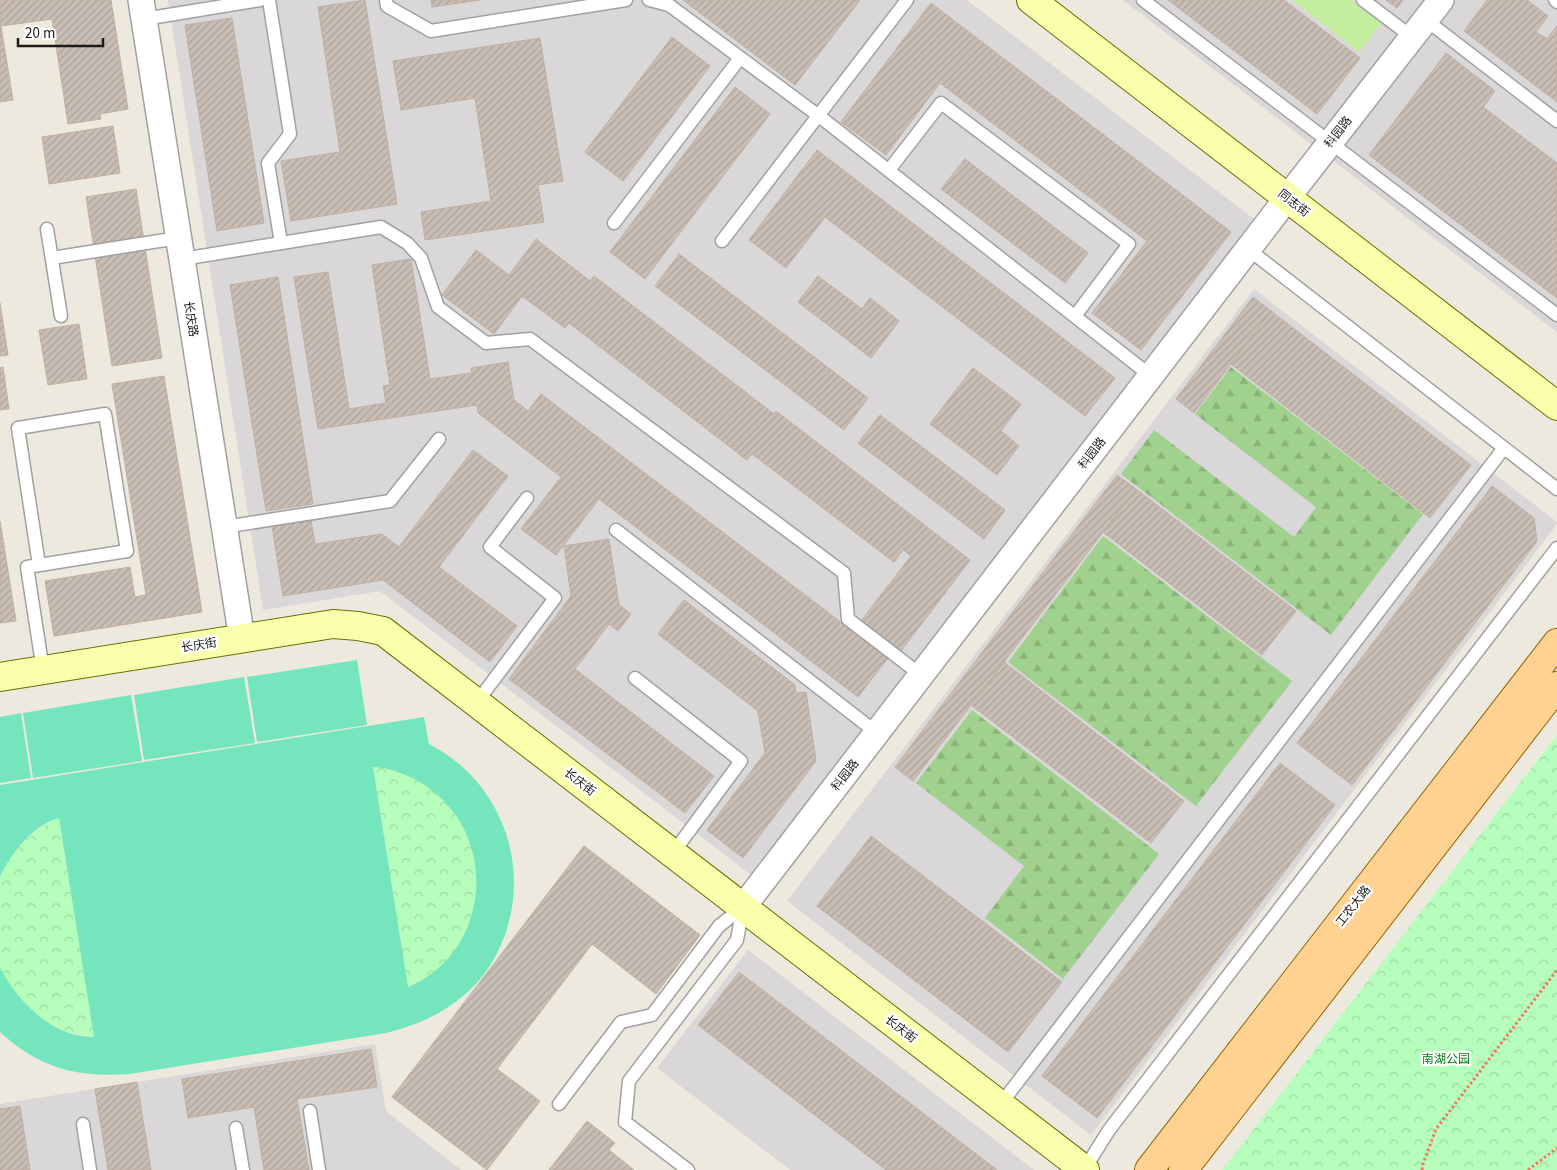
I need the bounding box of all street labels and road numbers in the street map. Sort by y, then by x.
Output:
street label: 科园路 [1321,113,1356,152]
street label: 同志街 [1274,186,1313,221]
street label: 长庆路 [179,300,202,338]
street label: 科园路 [1075,434,1110,473]
street label: 长庆街 [180,634,218,657]
street label: 科园路 [828,756,863,795]
street label: 长庆街 [560,765,599,800]
street label: 工农大路 [1332,882,1375,930]
street label: 长庆街 [881,1012,920,1047]

